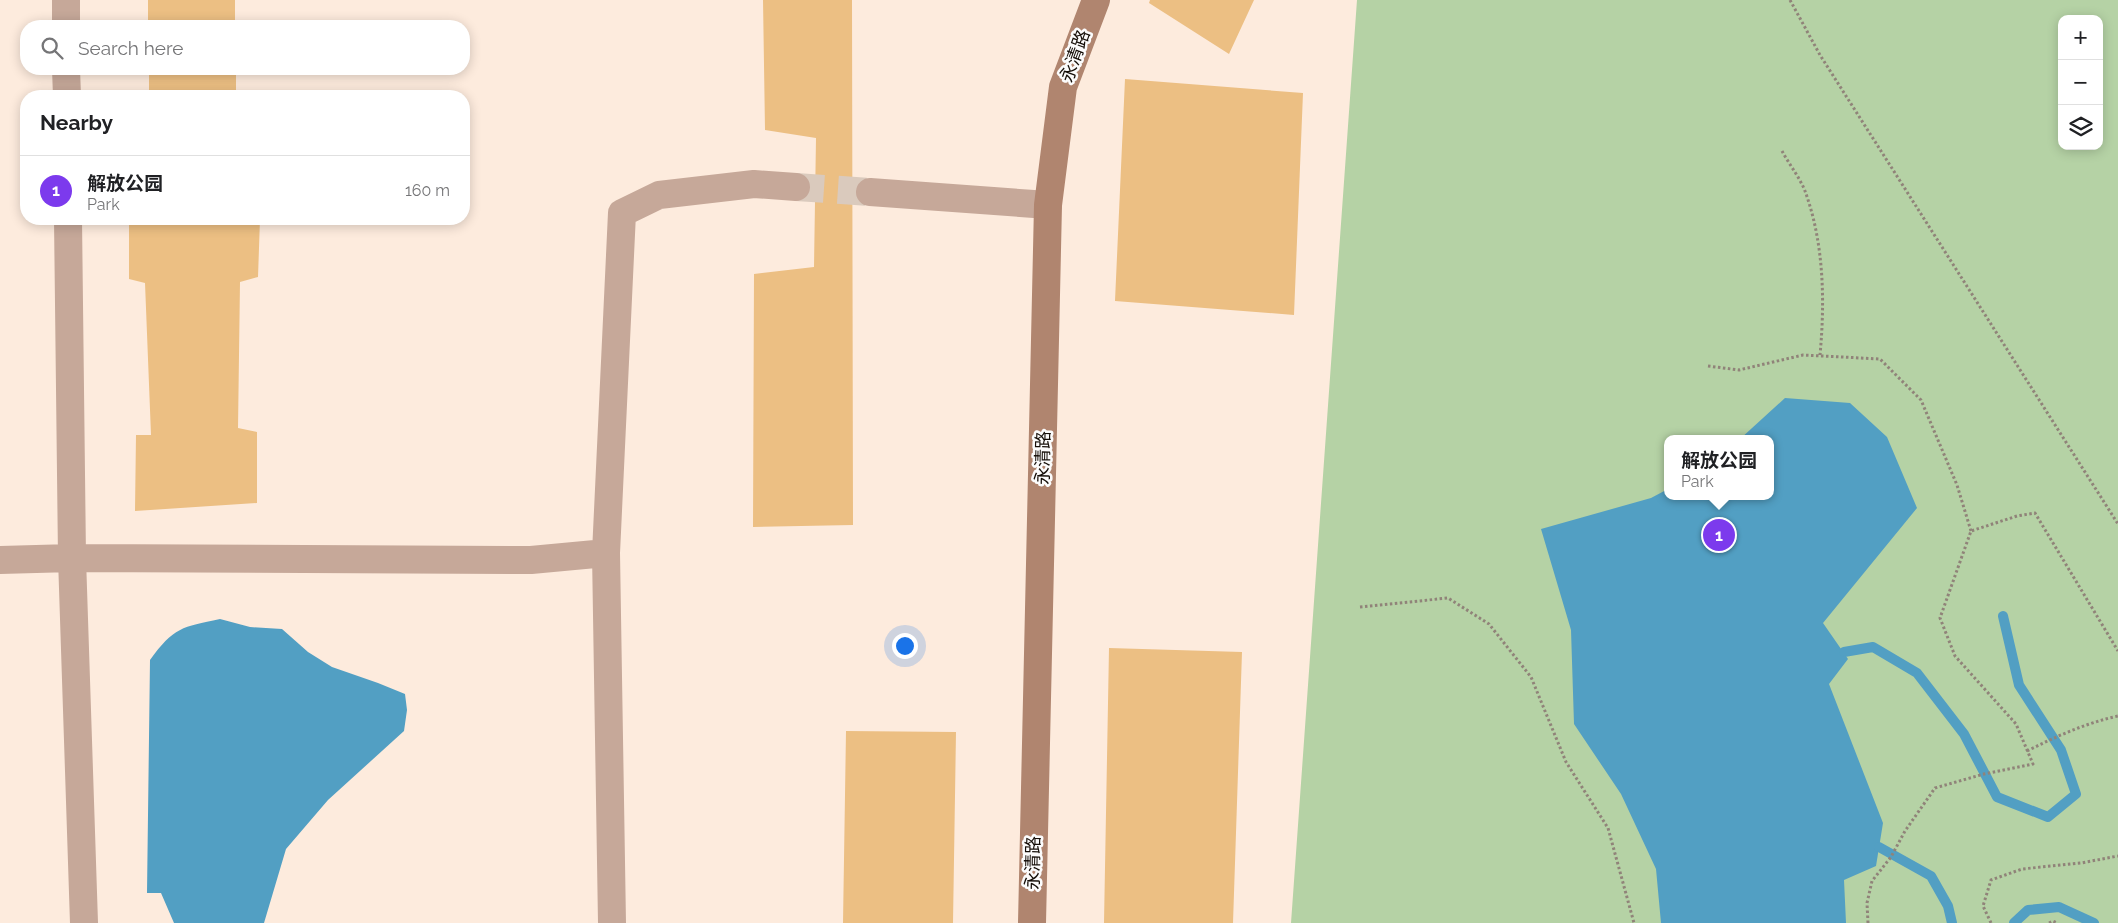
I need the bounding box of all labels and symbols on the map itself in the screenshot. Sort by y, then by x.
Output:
street label: 永清路 [1055,27,1094,85]
street label: 永清路 [1032,431,1053,485]
pin: 1 [1703,516,1735,554]
your location [892,633,918,659]
street label: 永清路 [1022,836,1043,890]

